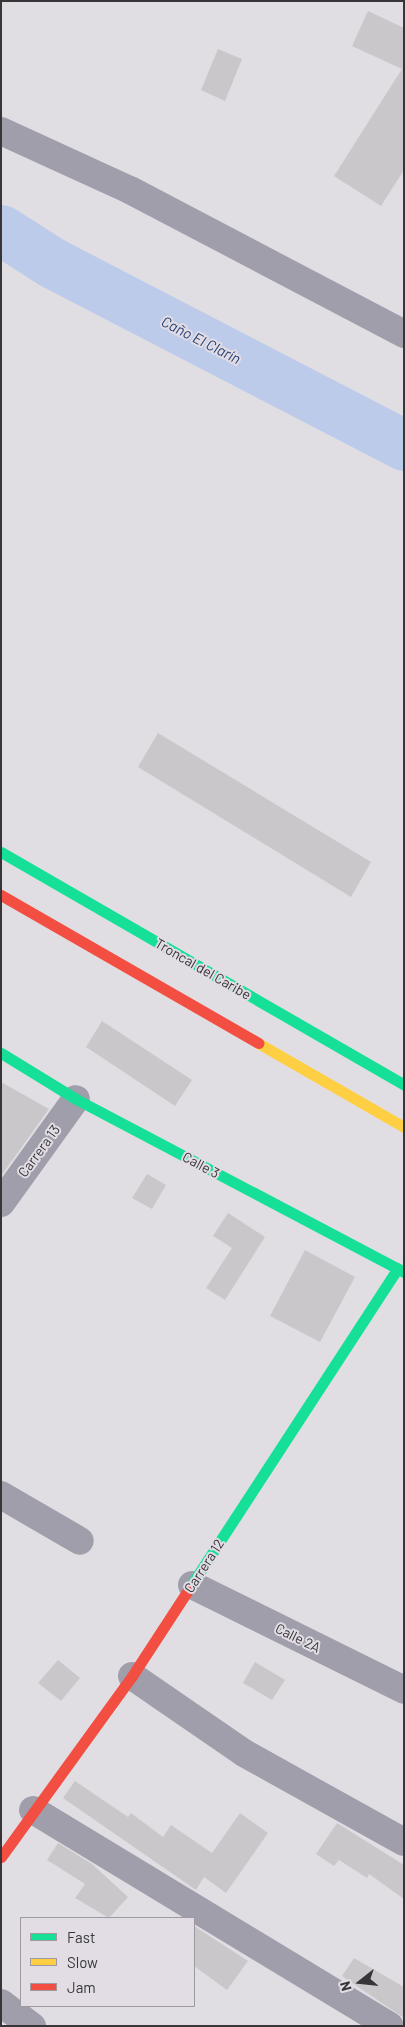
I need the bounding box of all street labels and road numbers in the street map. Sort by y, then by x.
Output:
street label: Troncal del Caribe [152,935,254,1003]
street label: Carrera 13 [14,1122,64,1180]
street label: Calle 3 [180,1148,222,1182]
street label: Carrera 12 [180,1536,228,1596]
street label: Calle 2A [273,1620,323,1656]

